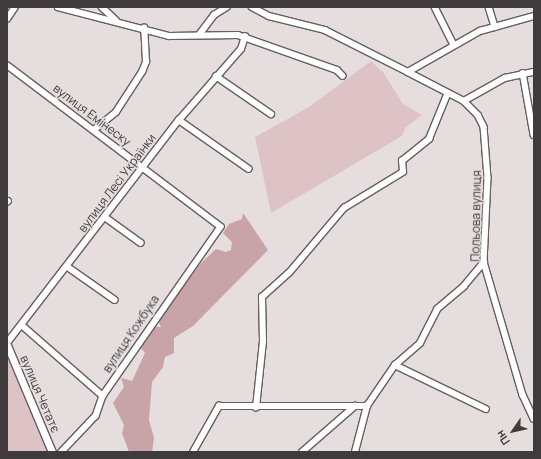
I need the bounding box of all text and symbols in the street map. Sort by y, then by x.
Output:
street label: вулиця Емінеску [50,81,134,149]
street label: вулиця Лесі Українки [75,131,159,235]
street label: Польова вулиця [468,170,484,262]
street label: вулиця Кожбука [100,293,162,375]
street label: вулиця Четатє [17,353,63,435]
north arrow [493,411,533,451]
text: Пн [492,428,513,448]

